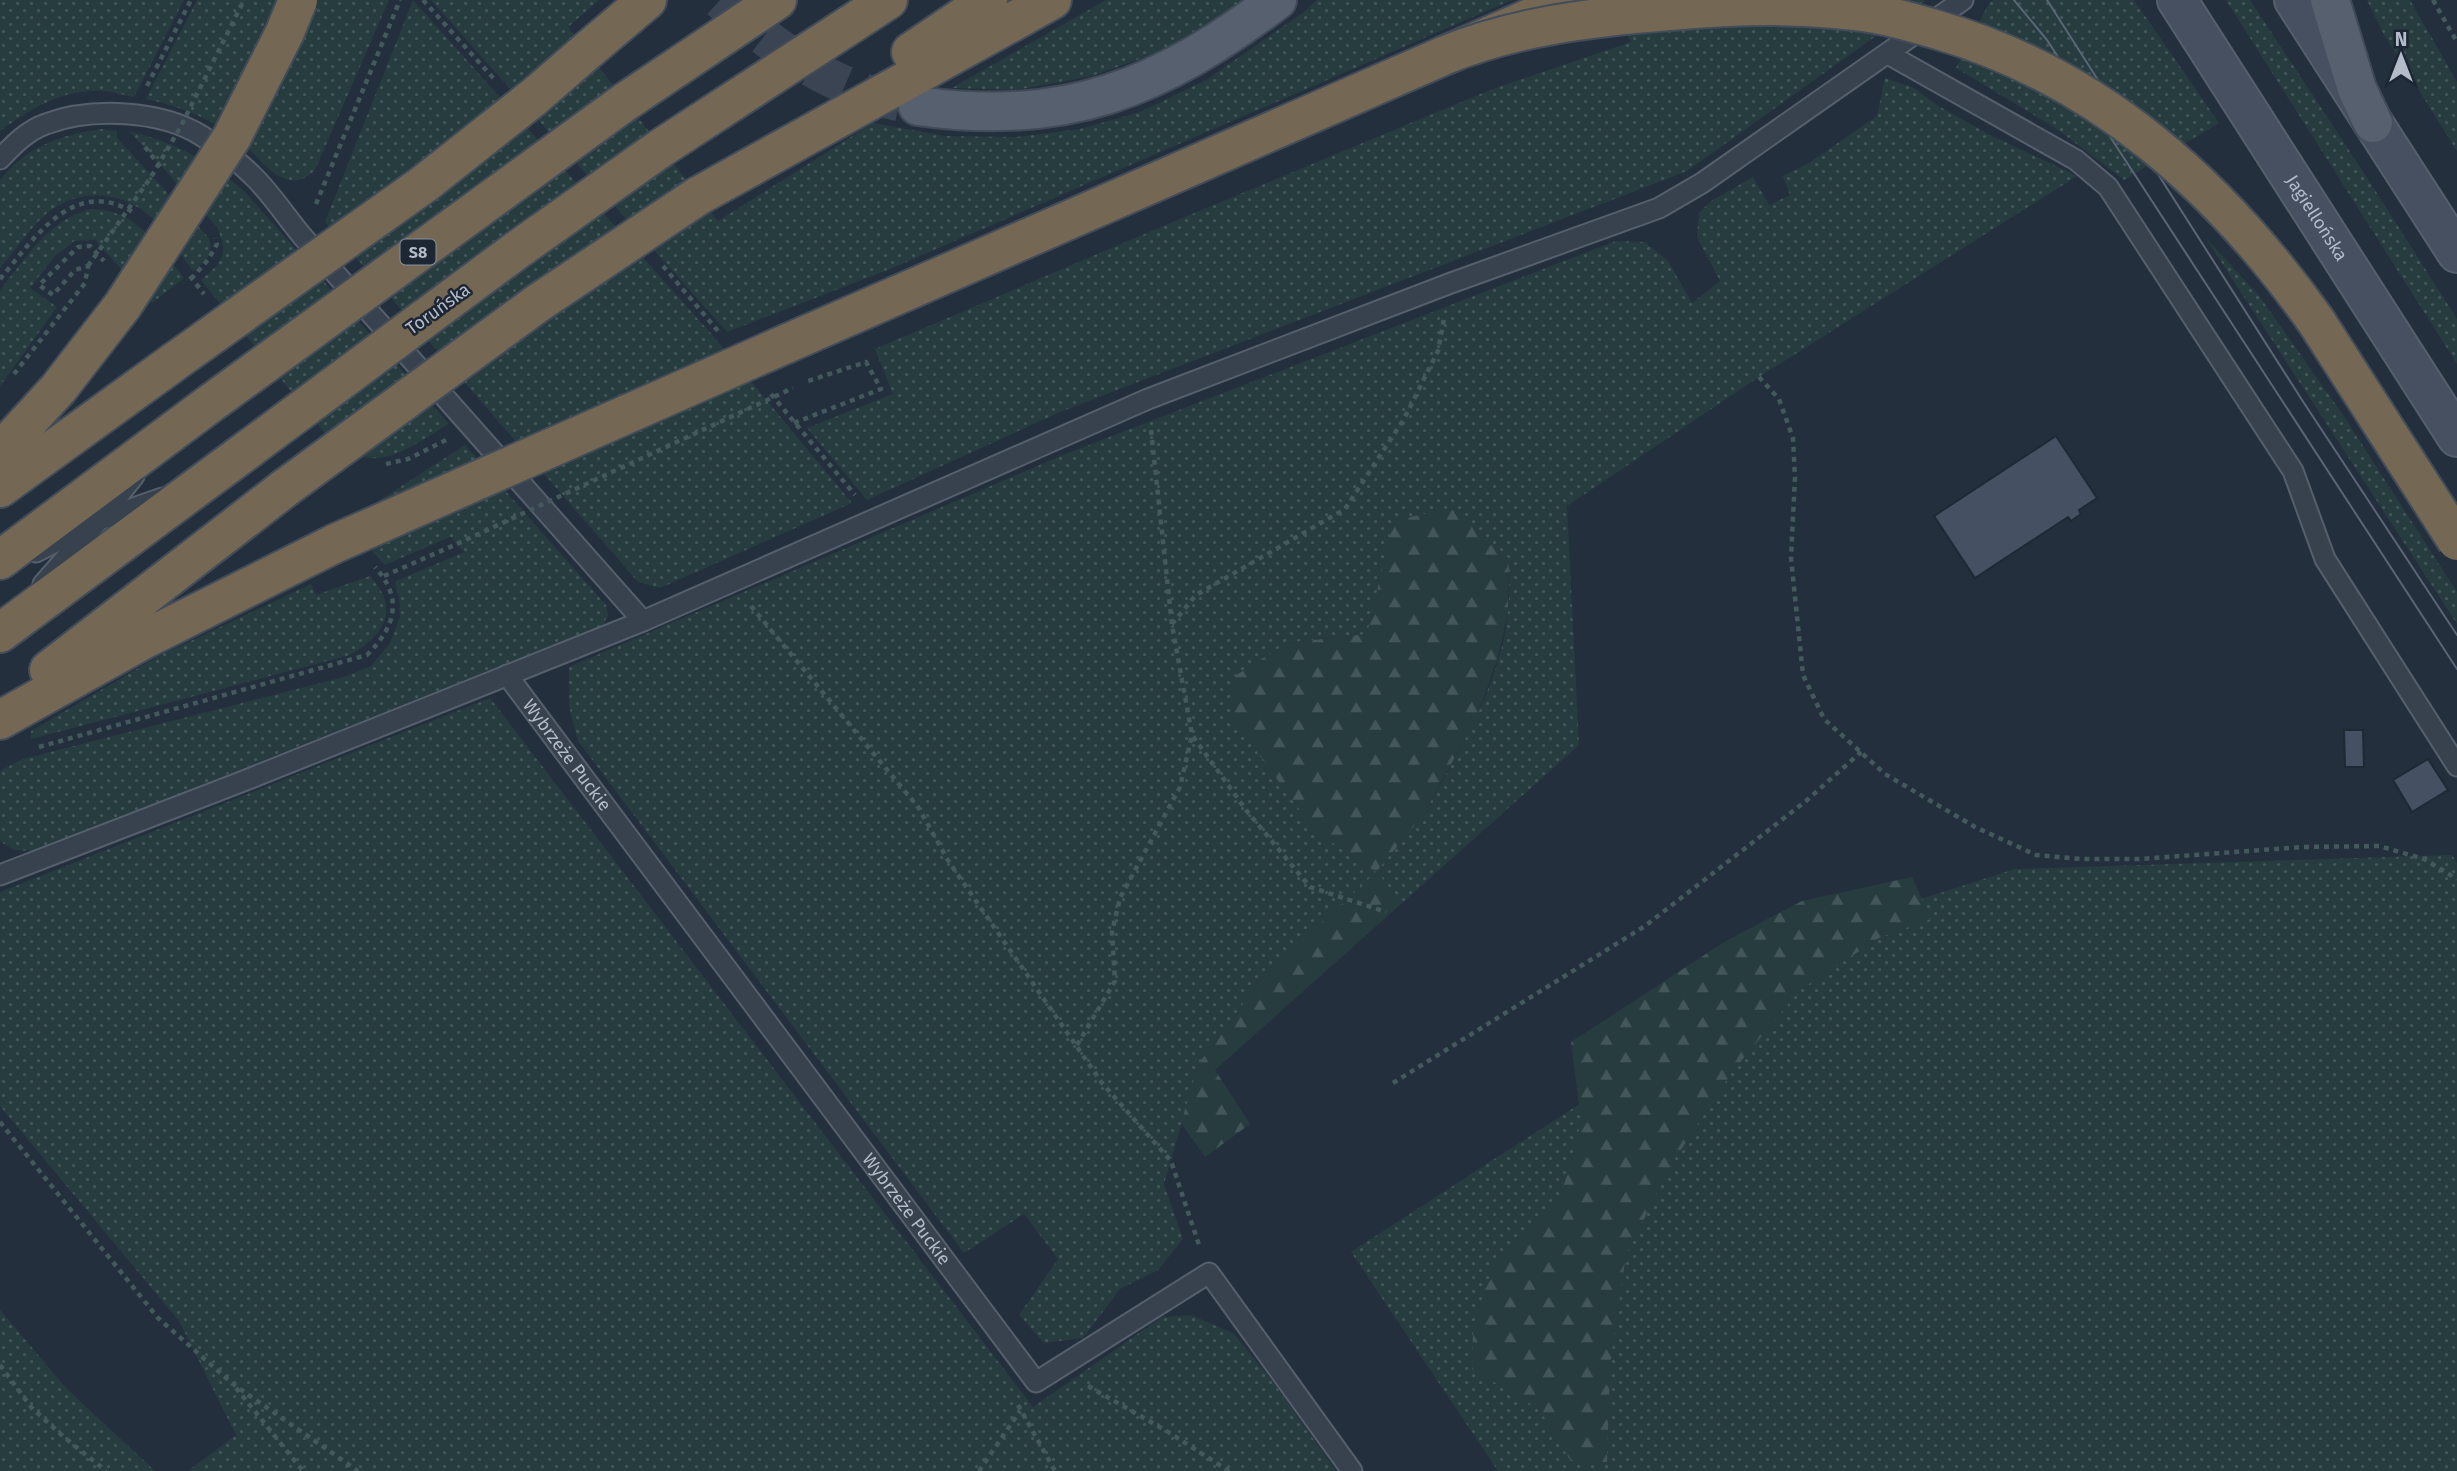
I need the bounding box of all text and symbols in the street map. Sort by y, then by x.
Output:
north arrow [2366,21,2436,91]
text: N [2395,28,2407,51]
street label: Jagiellońska [2281,171,2352,265]
road number: S8 [400,240,436,264]
street label: Toruńska [402,278,474,340]
street label: Wybrzeże Puckie [518,695,616,815]
street label: Wybrzeże Puckie [858,1149,956,1269]

